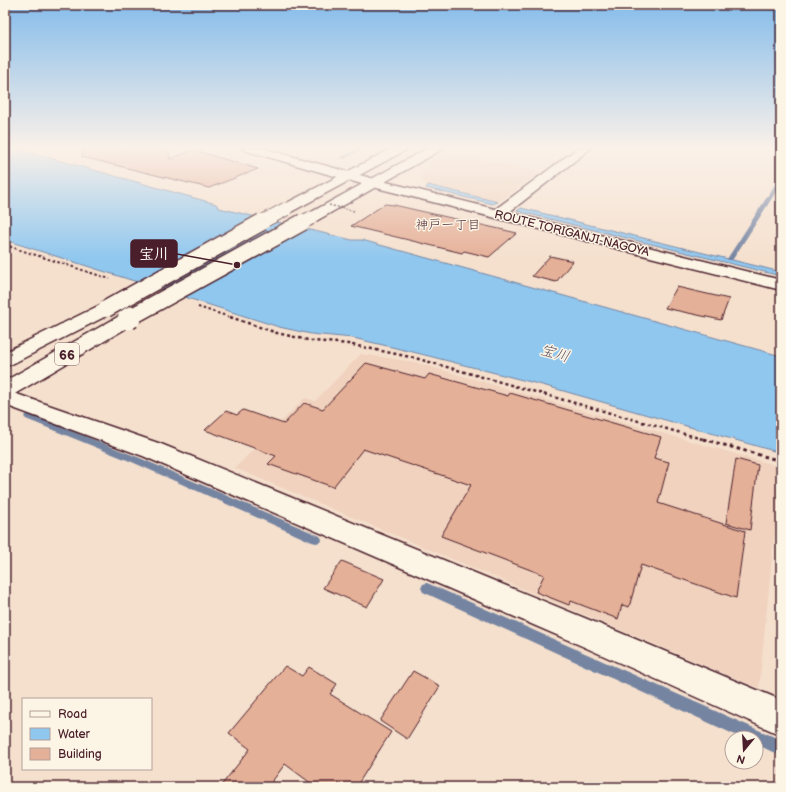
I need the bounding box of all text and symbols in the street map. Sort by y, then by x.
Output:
street label: ROUTE TORIGANJI-NAGOYA [493,207,651,260]
district label: 神戸一丁目 [415,217,481,233]
callout: 宝川 [131,240,177,267]
text: 宝川 [139,245,169,264]
water label: 宝川 [538,340,572,367]
road number: 66 [55,343,79,365]
legend [22,698,152,770]
text: Road [58,707,87,722]
text: Water [58,727,90,742]
north arrow [724,730,764,770]
text: Building [58,747,102,762]
text: N [735,752,747,766]

